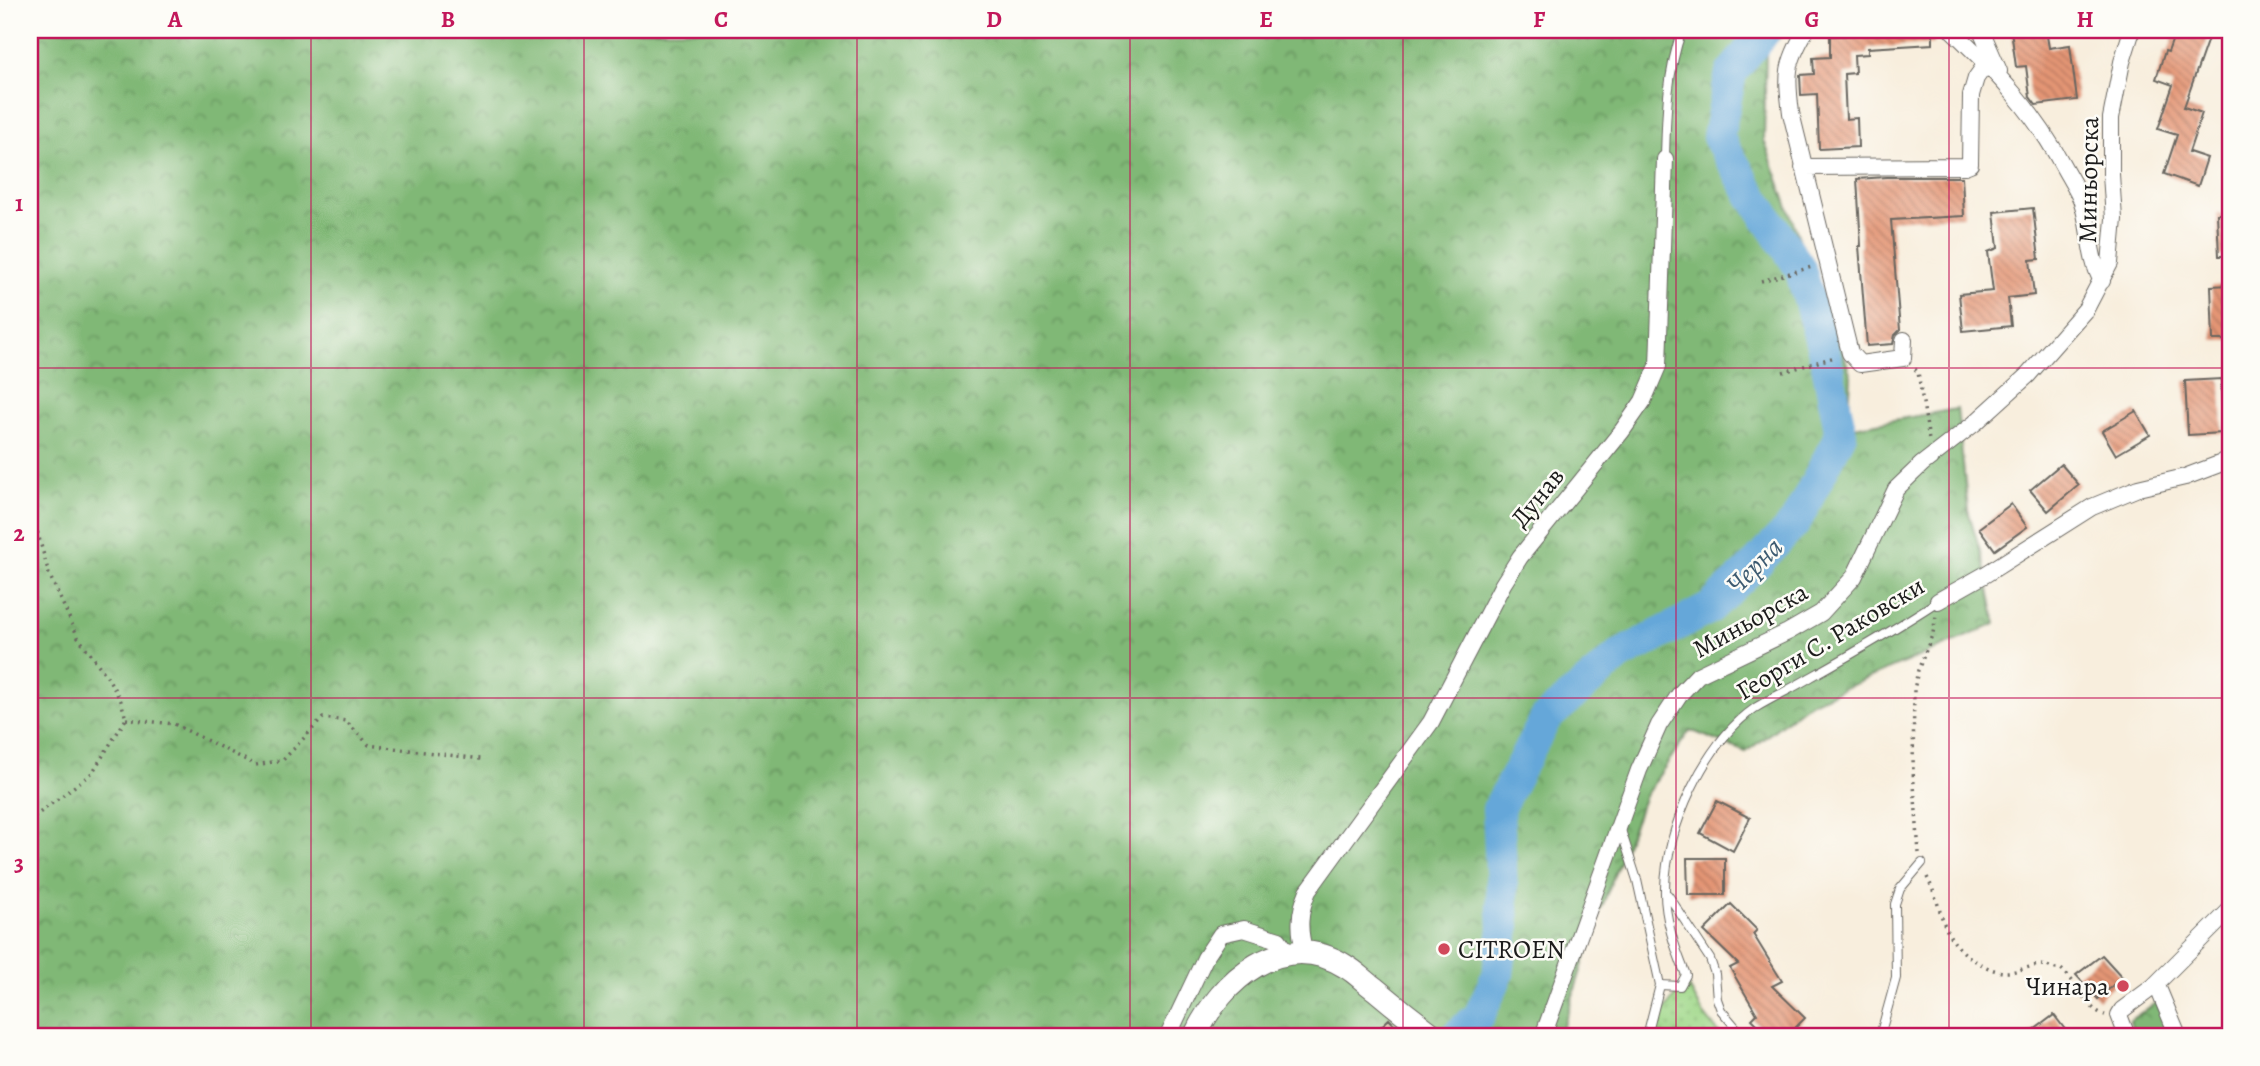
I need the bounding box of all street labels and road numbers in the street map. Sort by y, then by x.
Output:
street label: Миньорска [2070,116,2107,244]
street label: Дунав [1502,460,1572,535]
street label: Георги С. Раковски [1730,568,1931,709]
street label: Миньорска [1686,574,1814,666]

